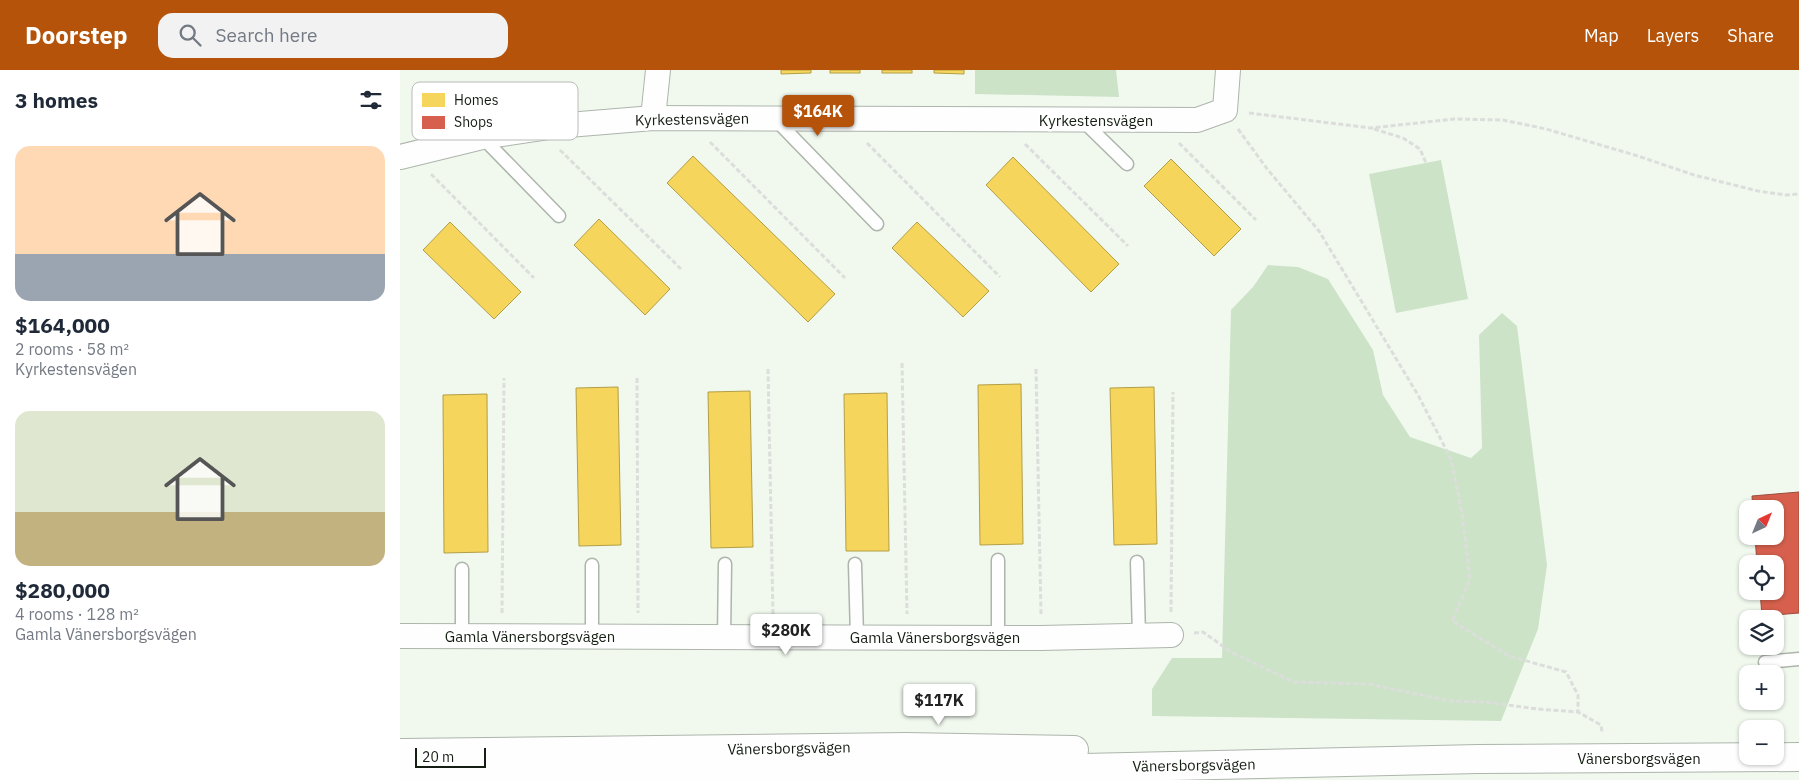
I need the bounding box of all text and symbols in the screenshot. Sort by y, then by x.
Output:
search box [158,13,508,58]
text: Doorstep [25,19,128,51]
icon: search [176,21,204,49]
text: Search here [216,23,317,47]
text: Map [1584,24,1619,47]
text: Layers [1647,24,1699,47]
text: Share [1727,24,1774,47]
legend [412,82,578,140]
text: 3 homes [15,86,98,114]
icon: filters [357,86,385,114]
text: Homes [454,91,499,109]
pin: $164K [783,94,853,137]
text: $164K [793,101,843,121]
street label: Kyrkestensvägen [635,109,749,129]
street label: Kyrkestensvägen [1039,111,1153,130]
text: Shops [454,113,493,131]
icon: home [155,179,245,269]
text: $164,000 [15,311,110,339]
text: 2 rooms · 58 m² [15,339,129,359]
text: Kyrkestensvägen [15,359,137,379]
icon: home [155,444,245,534]
north arrow [1739,500,1784,545]
map controls [1739,500,1784,765]
button: locate [1739,555,1784,600]
text: $280,000 [15,576,110,604]
text: 4 rooms · 128 m² [15,604,139,624]
button: layers [1739,610,1784,655]
pin: $280K [751,614,821,656]
text: $280K [761,620,811,640]
text: Gamla Vänersborgsvägen [15,624,197,644]
street label: Gamla Vänersborgsvägen [445,627,615,646]
street label: Gamla Vänersborgsvägen [850,628,1020,647]
button: + [1739,665,1784,710]
pin: $117K [904,684,974,726]
text: $117K [914,690,964,710]
button: − [1739,720,1784,765]
street label: Vänersborgsvägen [727,737,851,759]
scale bar [415,745,486,768]
text: 20 m [422,748,454,766]
street label: Vänersborgsvägen [1577,749,1701,768]
street label: Vänersborgsvägen [1132,754,1256,776]

